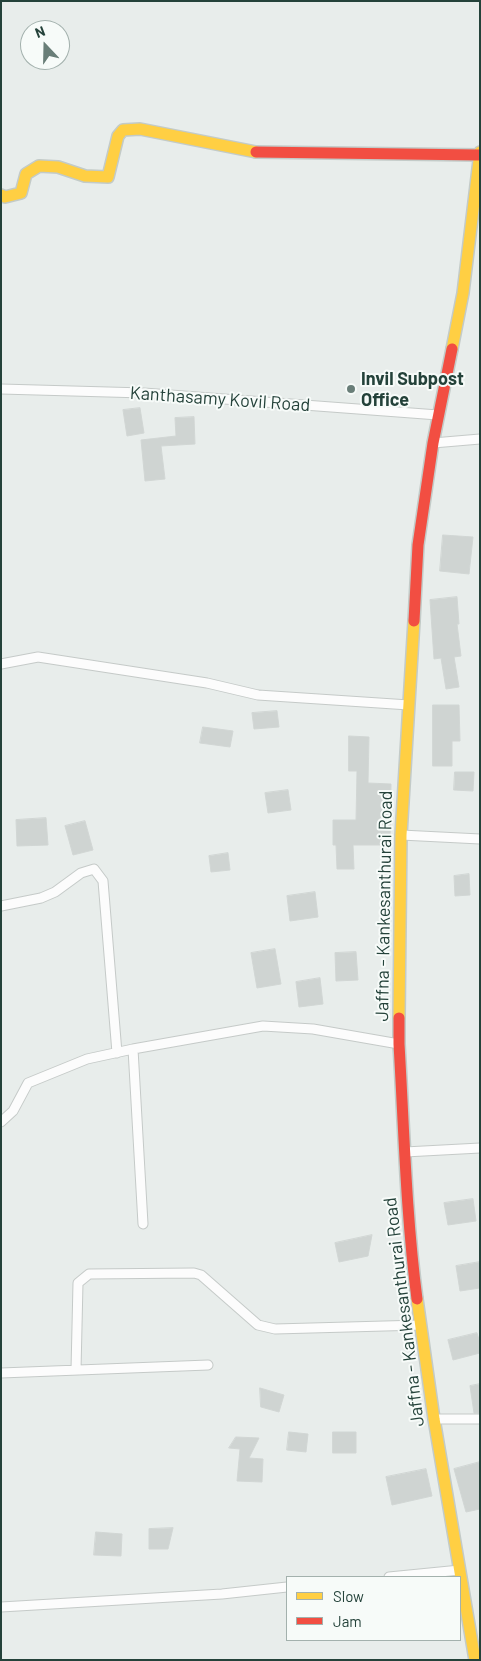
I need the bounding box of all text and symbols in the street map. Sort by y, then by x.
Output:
north arrow [20,20,70,70]
text: N [32,22,47,41]
place label: Invil Subpost Office [361,368,464,410]
street label: Kanthasamy Kovil Road [129,382,311,416]
marker: Invil Subpost Office [345,383,357,395]
street label: Jaffna - Kankesanthurai Road [371,790,397,1022]
street label: Jaffna - Kankesanthurai Road [379,1196,429,1428]
legend [286,1576,461,1641]
text: Slow [333,1587,364,1605]
text: Jam [333,1612,362,1630]

